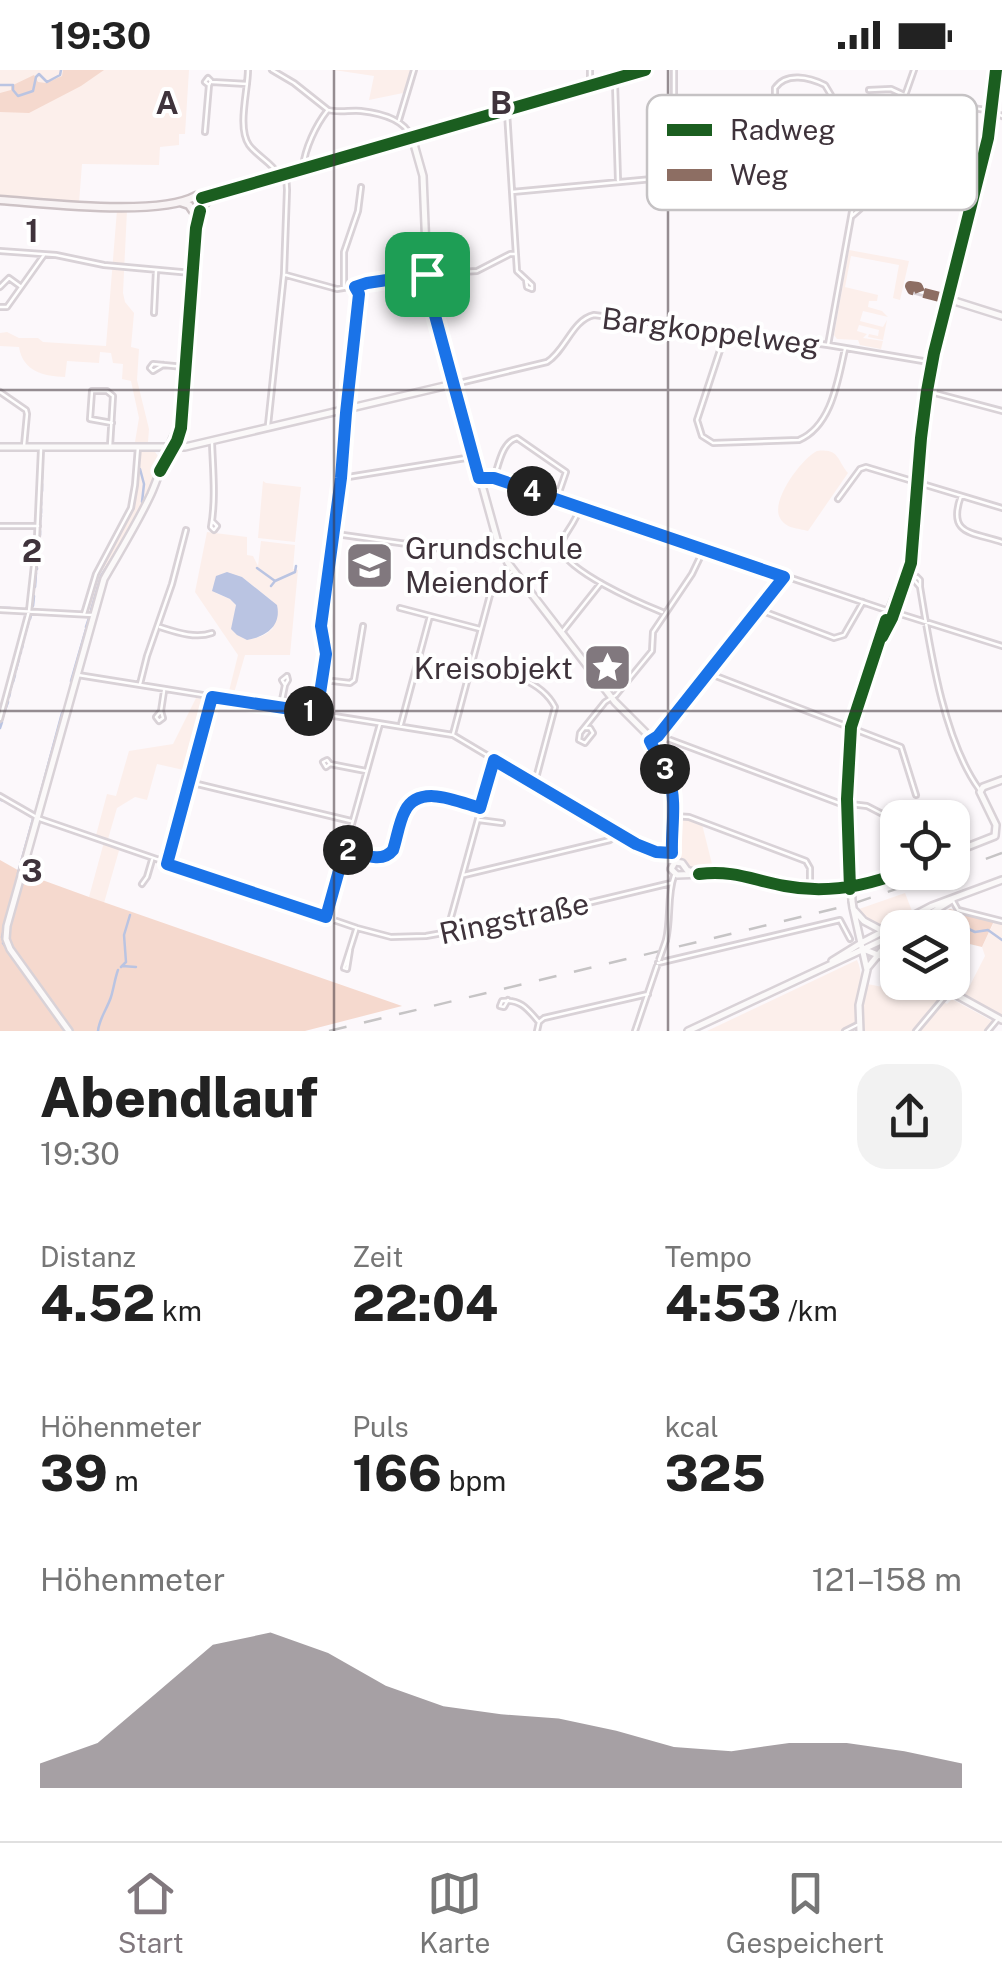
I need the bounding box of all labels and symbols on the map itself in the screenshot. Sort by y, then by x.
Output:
text: A [155,84,179,121]
text: B [490,84,512,121]
legend [647,95,977,210]
text: Radweg [730,113,836,146]
text: Weg [730,158,789,191]
text: 1 [25,212,39,249]
pin [385,232,470,317]
street label: Bargkoppelweg [600,300,822,362]
pin: 4 [507,466,557,516]
place label: Grundschule Meiendorf [405,530,583,600]
text: 2 [22,532,42,569]
school or university icon: Grundschule Meiendorf [344,539,396,591]
place icon: Kreisobjekt [582,642,634,694]
place label: Kreisobjekt [414,650,573,686]
pin: 1 [284,686,334,736]
pin: 3 [640,744,690,794]
pin: 2 [323,825,373,875]
text: 3 [21,852,43,889]
street label: Ringstraße [436,885,592,951]

